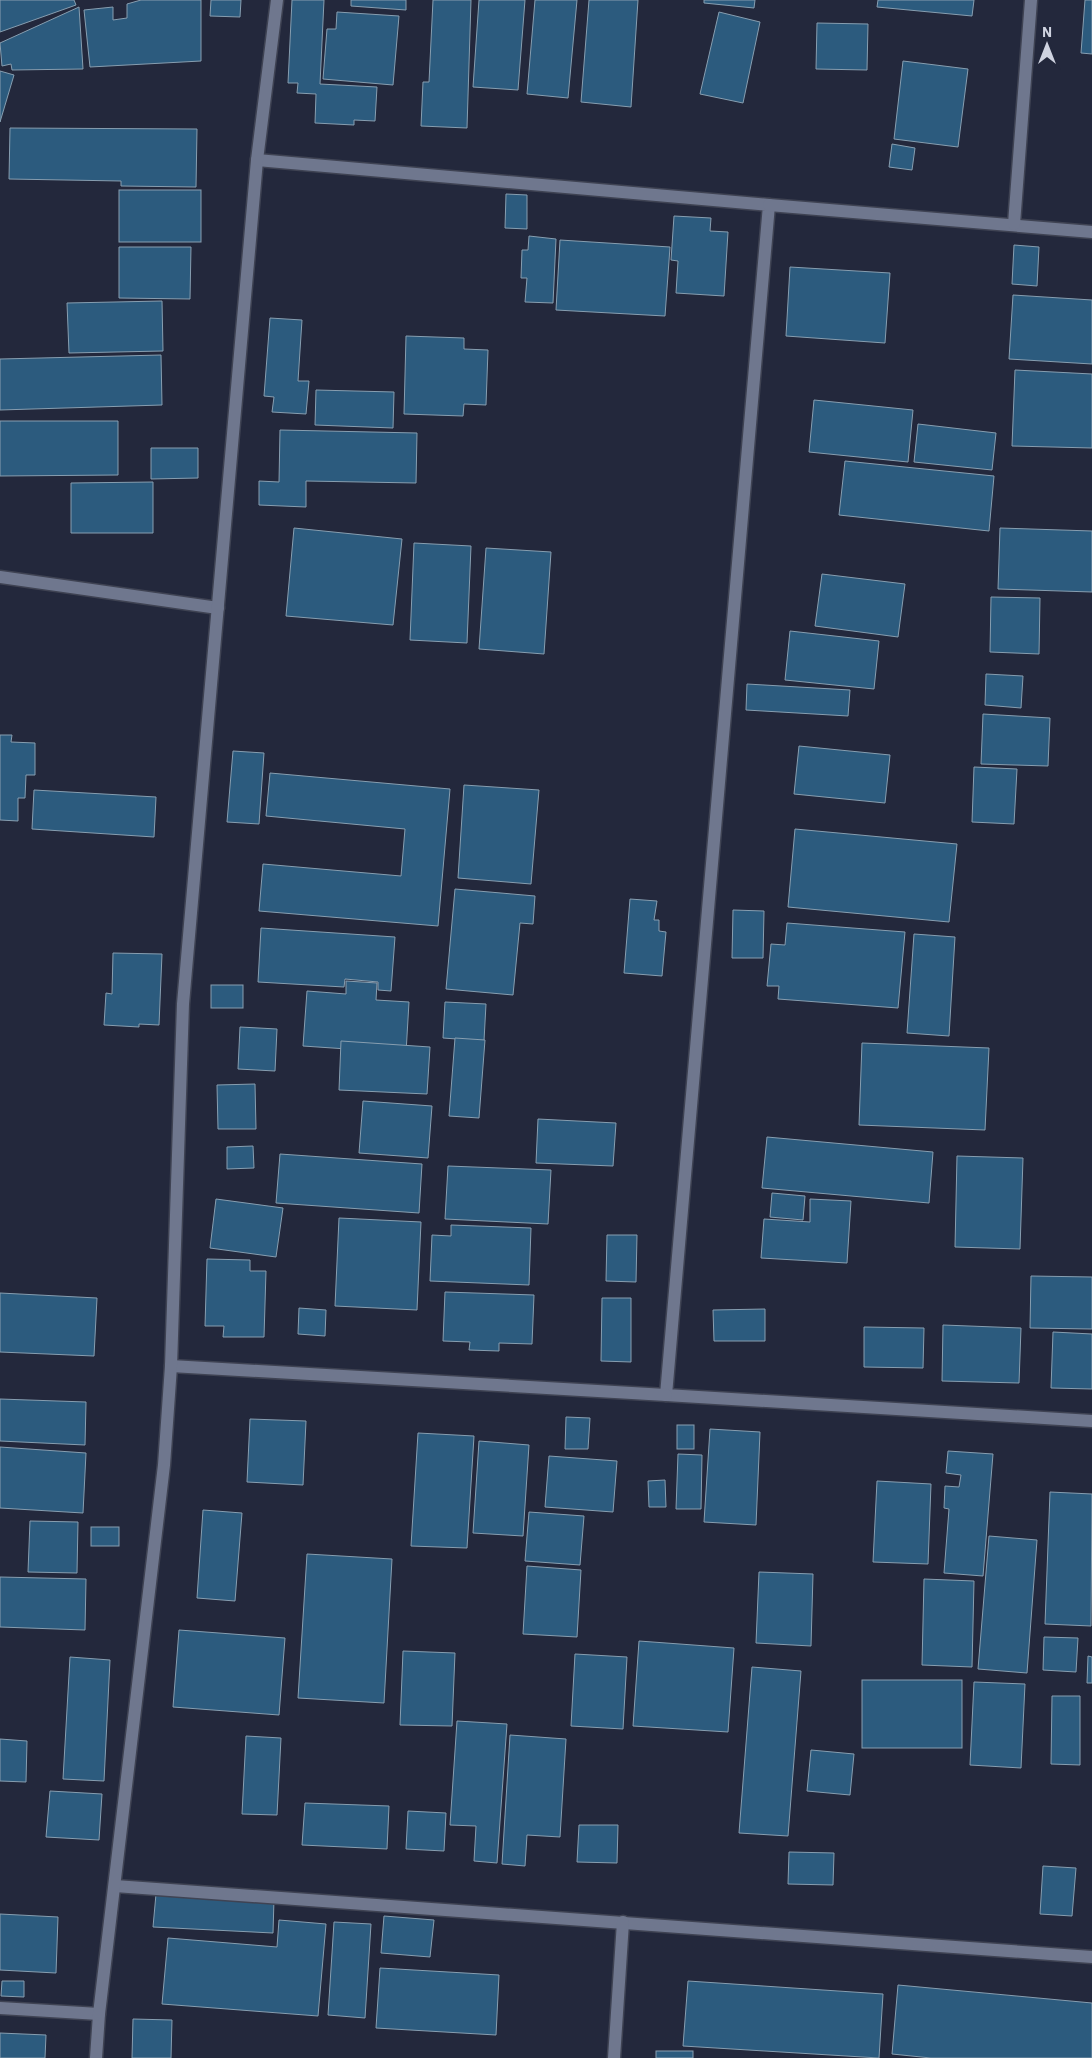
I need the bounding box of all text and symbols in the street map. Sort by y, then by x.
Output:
north arrow [1022,20,1072,70]
text: N [1042,23,1052,41]

